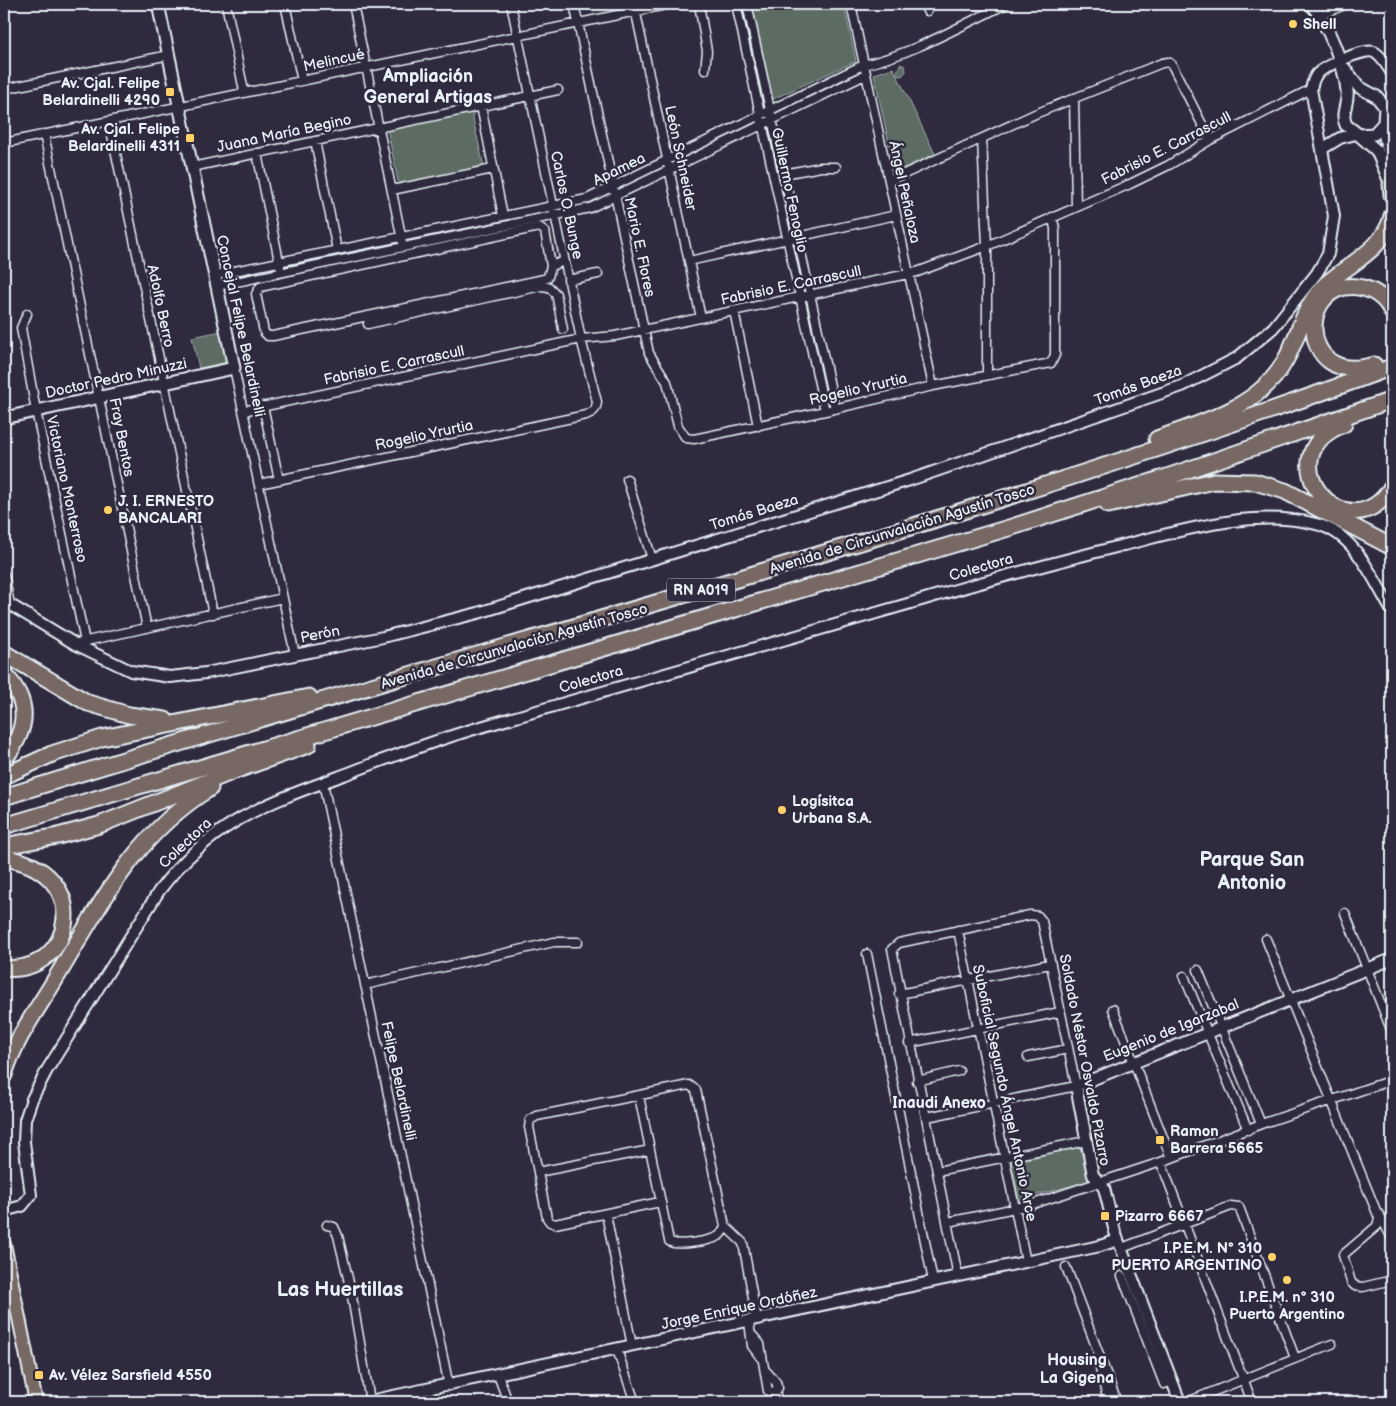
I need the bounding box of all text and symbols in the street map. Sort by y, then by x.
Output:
place label: Shell [1303,15,1336,34]
marker: Shell [1287,18,1299,30]
street label: Melincué [302,45,367,76]
district label: Ampliación General Artigas [364,66,492,108]
place label: Av. Cjal. Felipe Belardinelli 4290 [42,74,160,110]
marker: Av. Cjal. Felipe Belardinelli 4290 [164,86,176,98]
street label: León Schneider [660,104,701,213]
street label: Fabrisio E. Carrascull [1098,107,1234,189]
street label: Juana María Begino [215,110,353,157]
place label: Av. Cjal. Felipe Belardinelli 4311 [68,120,180,156]
street label: Guillermo Fenoglio [767,126,812,254]
marker: Av. Cjal. Felipe Belardinelli 4311 [184,132,196,144]
street label: Ángel Peñaloza [884,139,925,245]
street label: Carlos O. Bunge [546,149,587,261]
street label: Apamea [590,149,649,190]
street label: Mario E. Flores [620,195,660,299]
street label: Concejal Felipe Belardinelli [212,233,269,419]
street label: Fabrisio E. Carrascull [719,261,863,310]
street label: Adolfo Berro [142,263,179,349]
street label: Fabrisio E. Carrascull [322,341,466,390]
street label: Doctor Pedro Minuzzi [43,354,189,403]
street label: Tomás Baeza [1092,361,1184,410]
street label: Rogelio Yrurtia [807,369,909,410]
street label: Fray Bentos [105,396,139,479]
street label: Victoriano Monterroso [42,414,91,564]
street label: Rogelio Yrurtia [373,416,475,455]
street label: Avenida de Circunvalación Agustín Tosco [767,480,1037,579]
street label: Tomás Baeza [708,490,801,535]
place label: J. I. ERNESTO BANCALARI [118,492,214,528]
marker: J. I. ERNESTO BANCALARI [102,504,114,516]
street label: Colectora [947,549,1015,586]
road number: RN A019 [667,578,735,602]
street label: Avenida de Circunvalación Agustín Tosco [379,599,650,694]
street label: Perón [299,621,341,648]
street label: Colectora [557,661,625,698]
place label: Logísitca Urbana S.A. [792,792,872,828]
marker: Logísitca Urbana S.A. [776,804,788,816]
street label: Colectora [155,814,216,873]
district label: Parque San Antonio [1200,848,1305,895]
street label: Soldado Néstor Osvaldo Pizarro [1055,953,1114,1168]
street label: Suboficial Segundo Ángel Antonio Arce [968,963,1041,1223]
street label: Eugenio de Igarzabal [1101,995,1242,1066]
street label: Felipe Belardinelli [377,1020,420,1143]
district label: Inaudi Anexo [892,1094,986,1113]
place label: Ramon Barrera 5665 [1170,1122,1264,1158]
marker: Ramon Barrera 5665 [1154,1134,1166,1146]
place label: Pizarro 6667 [1115,1207,1203,1226]
marker: Pizarro 6667 [1099,1210,1111,1222]
place label: I.P.E.M. N° 310 PUERTO ARGENTINO [1111,1239,1262,1275]
marker: I.P.E.M. N° 310 PUERTO ARGENTINO [1266,1251,1278,1263]
marker: I.P.E.M. n° 310 Puerto Argentino [1281,1274,1293,1286]
district label: Las Huertillas [277,1278,403,1302]
street label: Jorge Enrique Ordóñez [660,1283,819,1334]
place label: I.P.E.M. n° 310 Puerto Argentino [1229,1288,1345,1324]
district label: Housing La Gigena [1040,1351,1114,1388]
place label: Av. Vélez Sarsfield 4550 [48,1366,212,1385]
marker: Av. Vélez Sarsfield 4550 [33,1369,45,1381]

